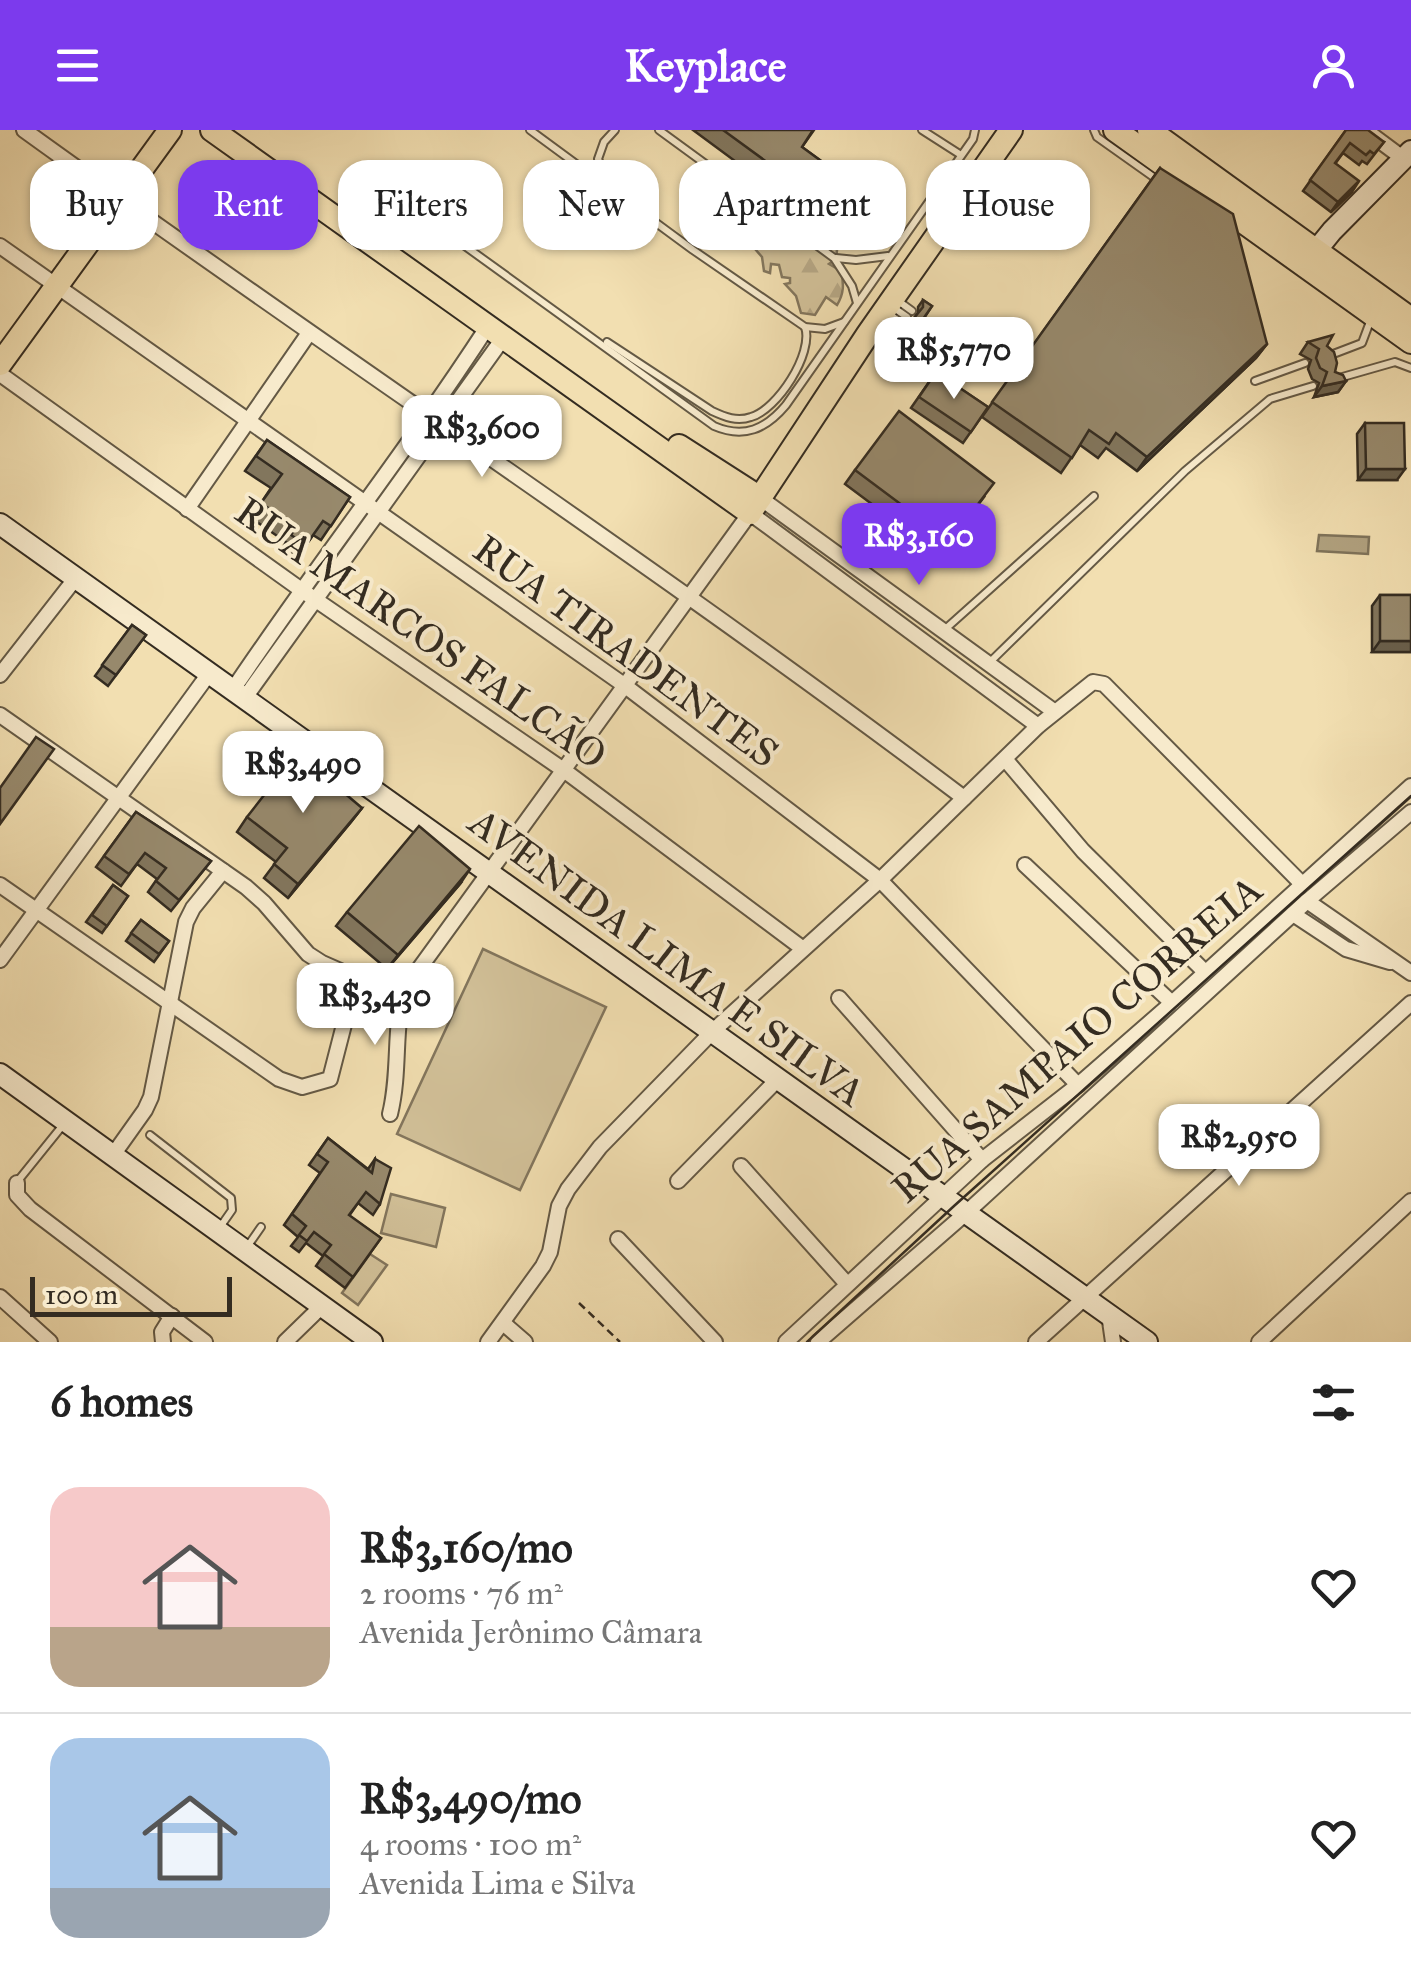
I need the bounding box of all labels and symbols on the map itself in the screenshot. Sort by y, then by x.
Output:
pin: R$5,770 [862,317,1046,402]
pin: R$3,600 [390,395,574,480]
street label: RUA MARCOS FALCÃO [226,486,616,780]
pin: R$3,160 [827,503,1011,588]
street label: RUA TIRADENTES [464,524,788,778]
pin: R$3,490 [211,731,395,816]
street label: AVENIDA LIMA E SILVA [458,796,874,1117]
street label: RUA SAMPAIO CORREIA [882,865,1272,1213]
pin: R$3,430 [283,963,467,1048]
pin: R$2,950 [1147,1104,1331,1189]
scale bar [30,1272,232,1316]

